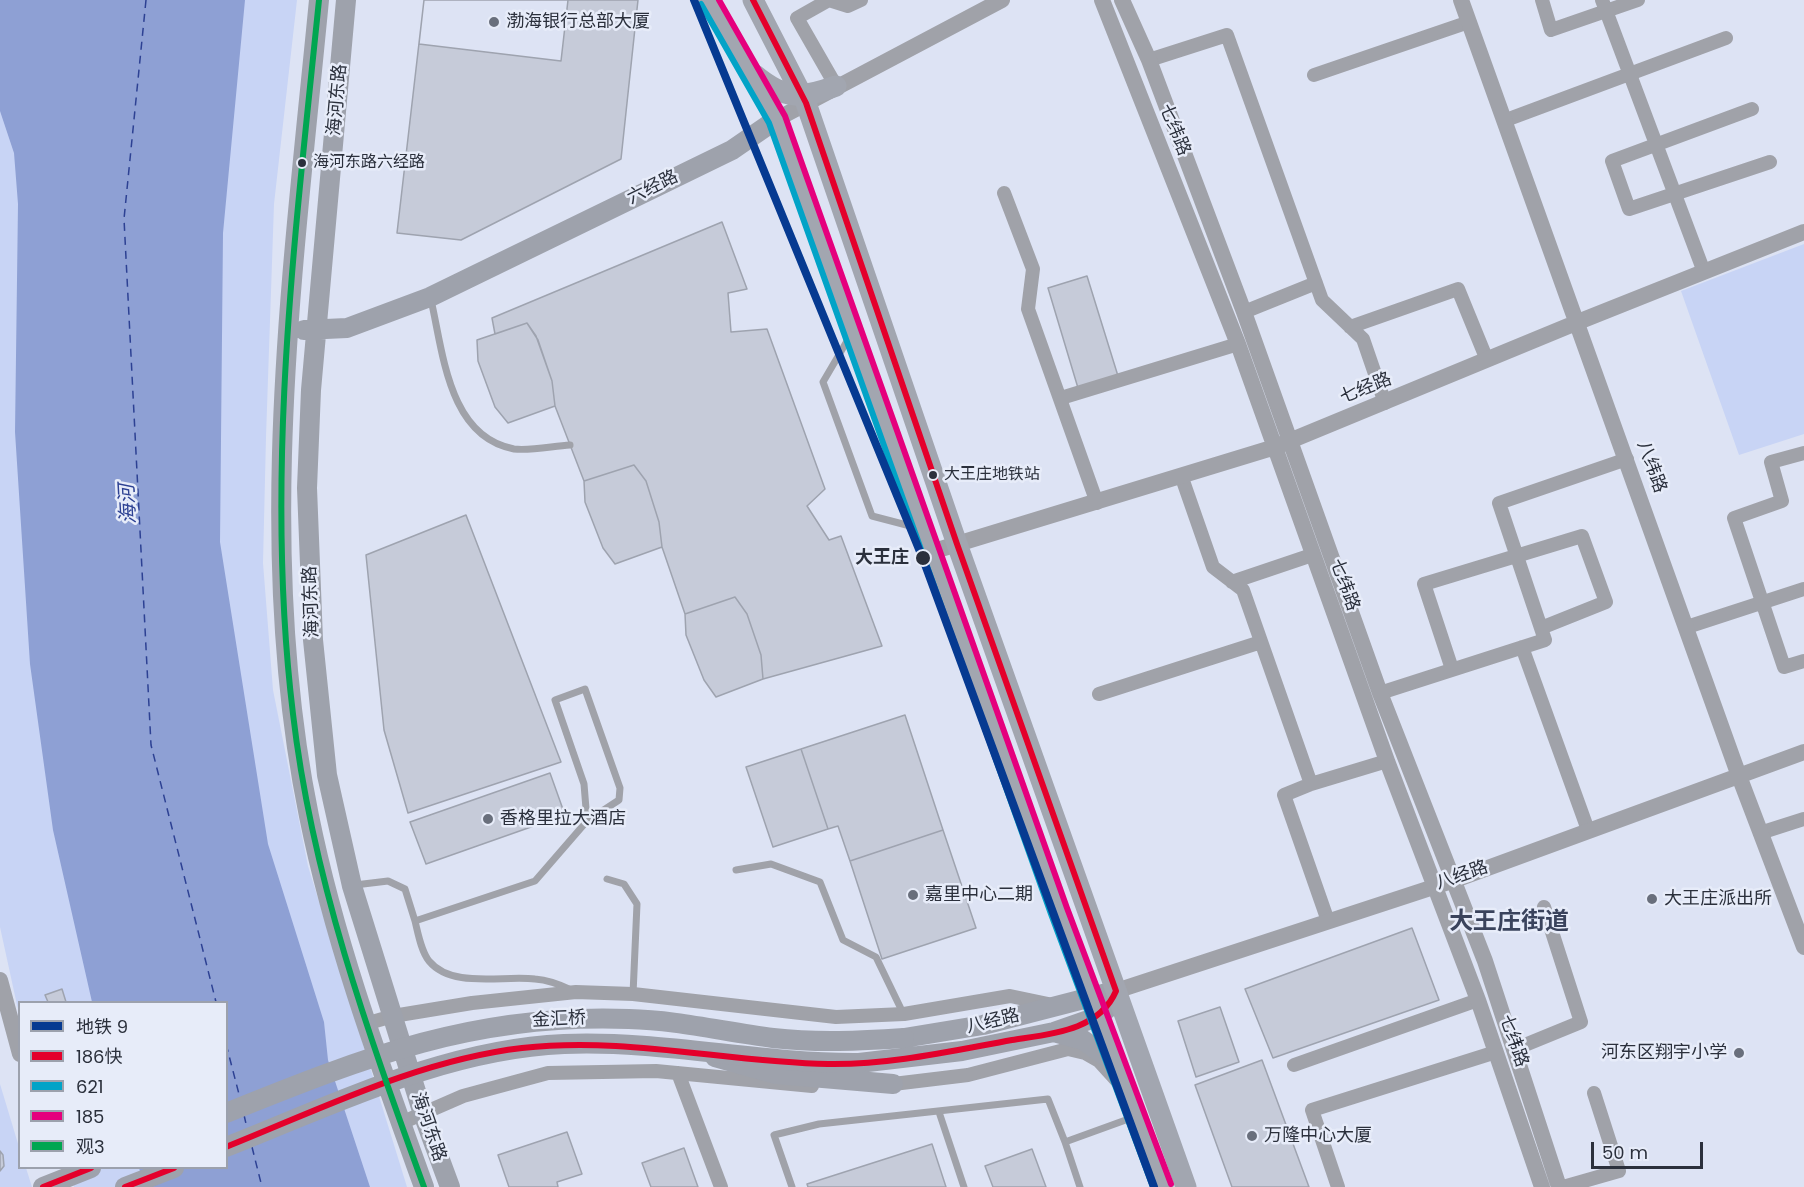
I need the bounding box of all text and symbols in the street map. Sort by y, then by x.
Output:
place label: 渤海银行总部大厦 [506,11,650,33]
marker: 渤海银行总部大厦 [487,15,501,29]
street label: 海河东路 [324,63,352,137]
street label: 七纬路 [1154,101,1194,159]
place label: 海河东路六经路 [313,153,425,173]
marker: 海河东路六经路 [296,157,308,169]
street label: 六经路 [624,166,682,210]
street label: 七经路 [1337,369,1395,409]
street label: 八纬路 [1632,438,1670,496]
place label: 大王庄地铁站 [944,465,1040,485]
marker: 大王庄地铁站 [927,469,939,481]
water label: 海河 [116,483,142,525]
place label: 大王庄 [855,547,909,569]
marker: 大王庄 [914,549,932,567]
street label: 七纬路 [1325,556,1363,614]
street label: 海河东路 [300,566,324,638]
place label: 香格里拉大酒店 [500,808,626,830]
marker: 香格里拉大酒店 [481,812,495,826]
street label: 八经路 [1433,857,1491,895]
place label: 嘉里中心二期 [925,884,1033,906]
marker: 嘉里中心二期 [906,888,920,902]
place label: 大王庄派出所 [1664,888,1772,910]
marker: 大王庄派出所 [1645,892,1659,906]
district label: 大王庄街道 [1449,909,1569,937]
legend [18,1001,228,1169]
street label: 八经路 [964,1005,1022,1039]
street label: 金汇桥 [531,1008,587,1032]
street label: 七纬路 [1494,1012,1532,1070]
text: 地铁 9 [76,1014,128,1039]
place label: 河东区翔宇小学 [1601,1042,1727,1064]
text: 186快 [76,1044,123,1069]
marker: 河东区翔宇小学 [1732,1046,1746,1060]
text: 621 [76,1074,104,1099]
street label: 海河东路 [406,1089,450,1165]
text: 185 [76,1104,104,1129]
place label: 万隆中心大厦 [1264,1125,1372,1147]
marker: 万隆中心大厦 [1245,1129,1259,1143]
scale bar [1594,1130,1706,1168]
text: 观3 [76,1134,105,1159]
text: 50 m [1602,1140,1648,1165]

